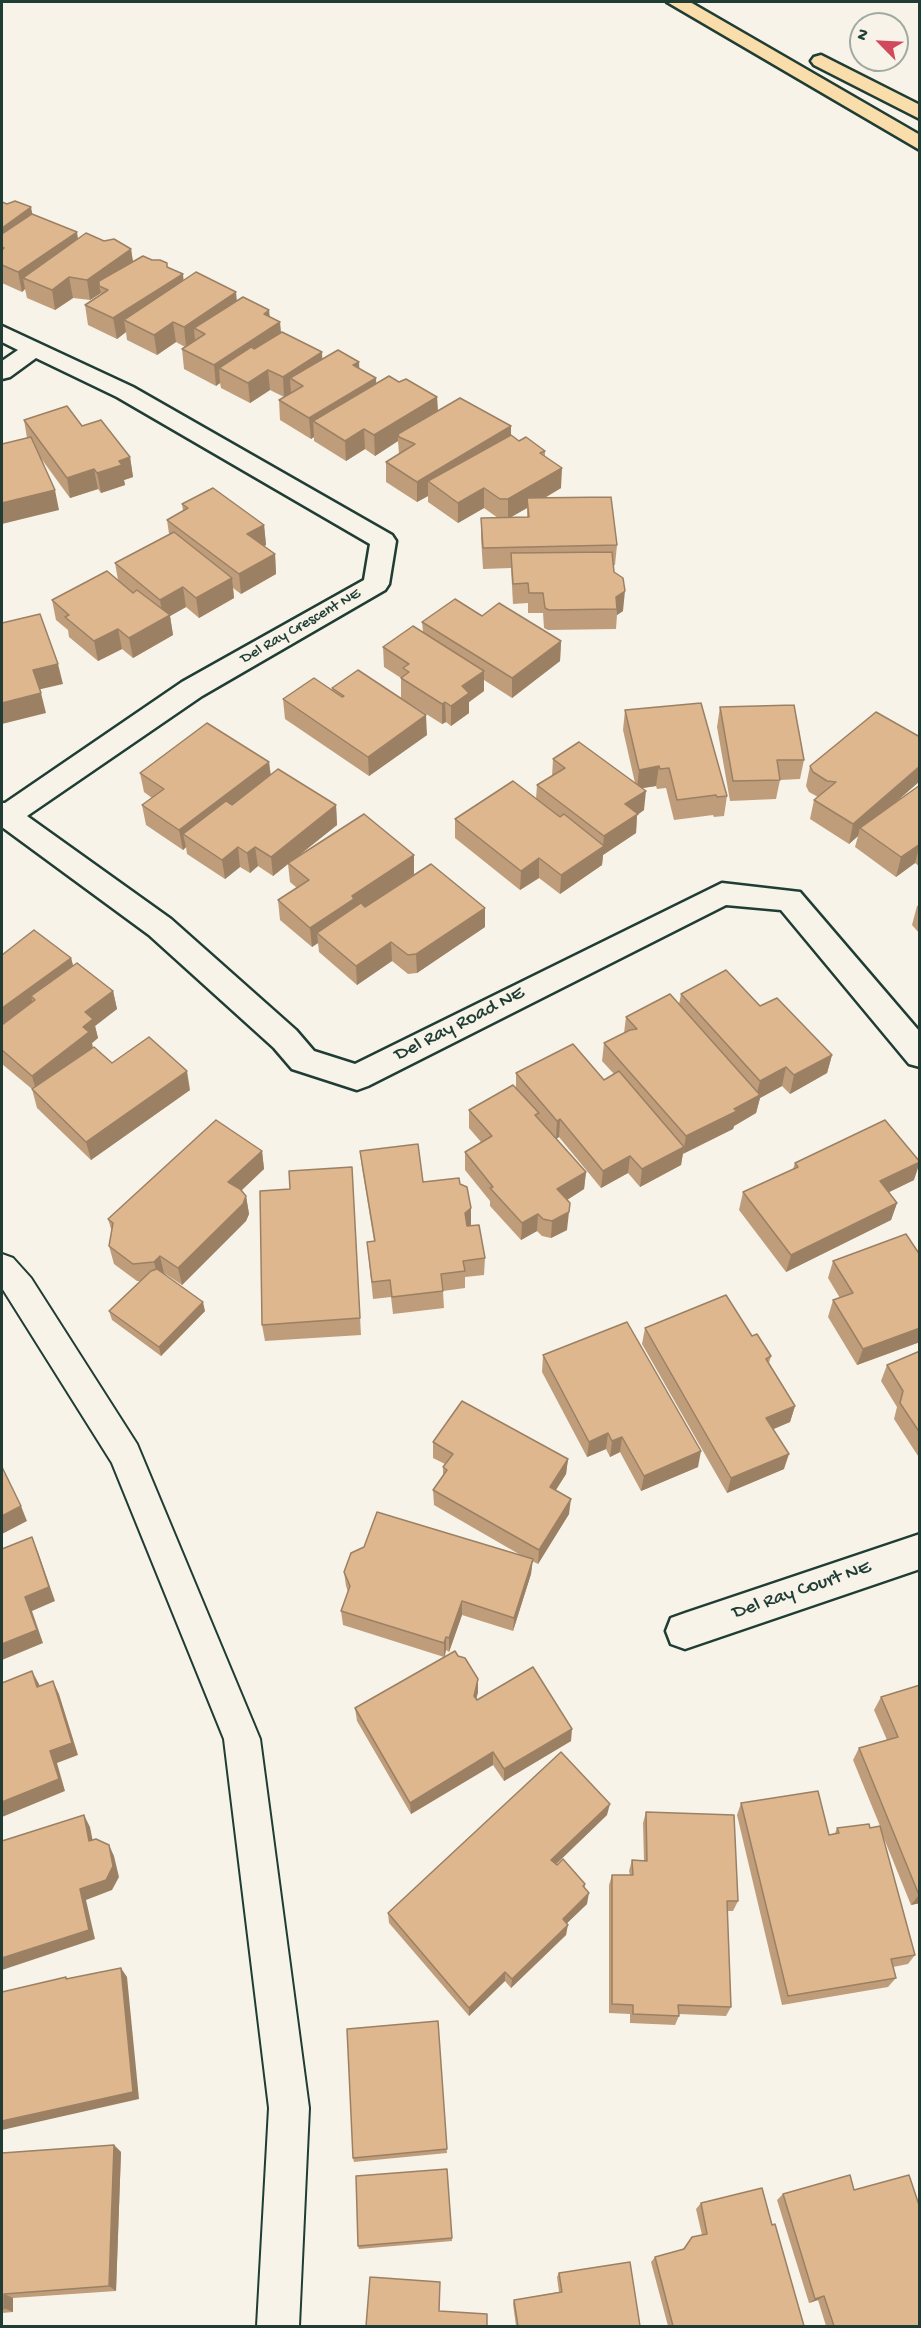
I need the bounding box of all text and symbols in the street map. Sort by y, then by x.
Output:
north arrow [849,12,909,72]
text: N [853,27,875,44]
street label: Del Ray Crescent NE [238,585,364,669]
street label: Del Ray Road NE [391,982,529,1068]
street label: Del Ray Court NE [730,1556,874,1626]

